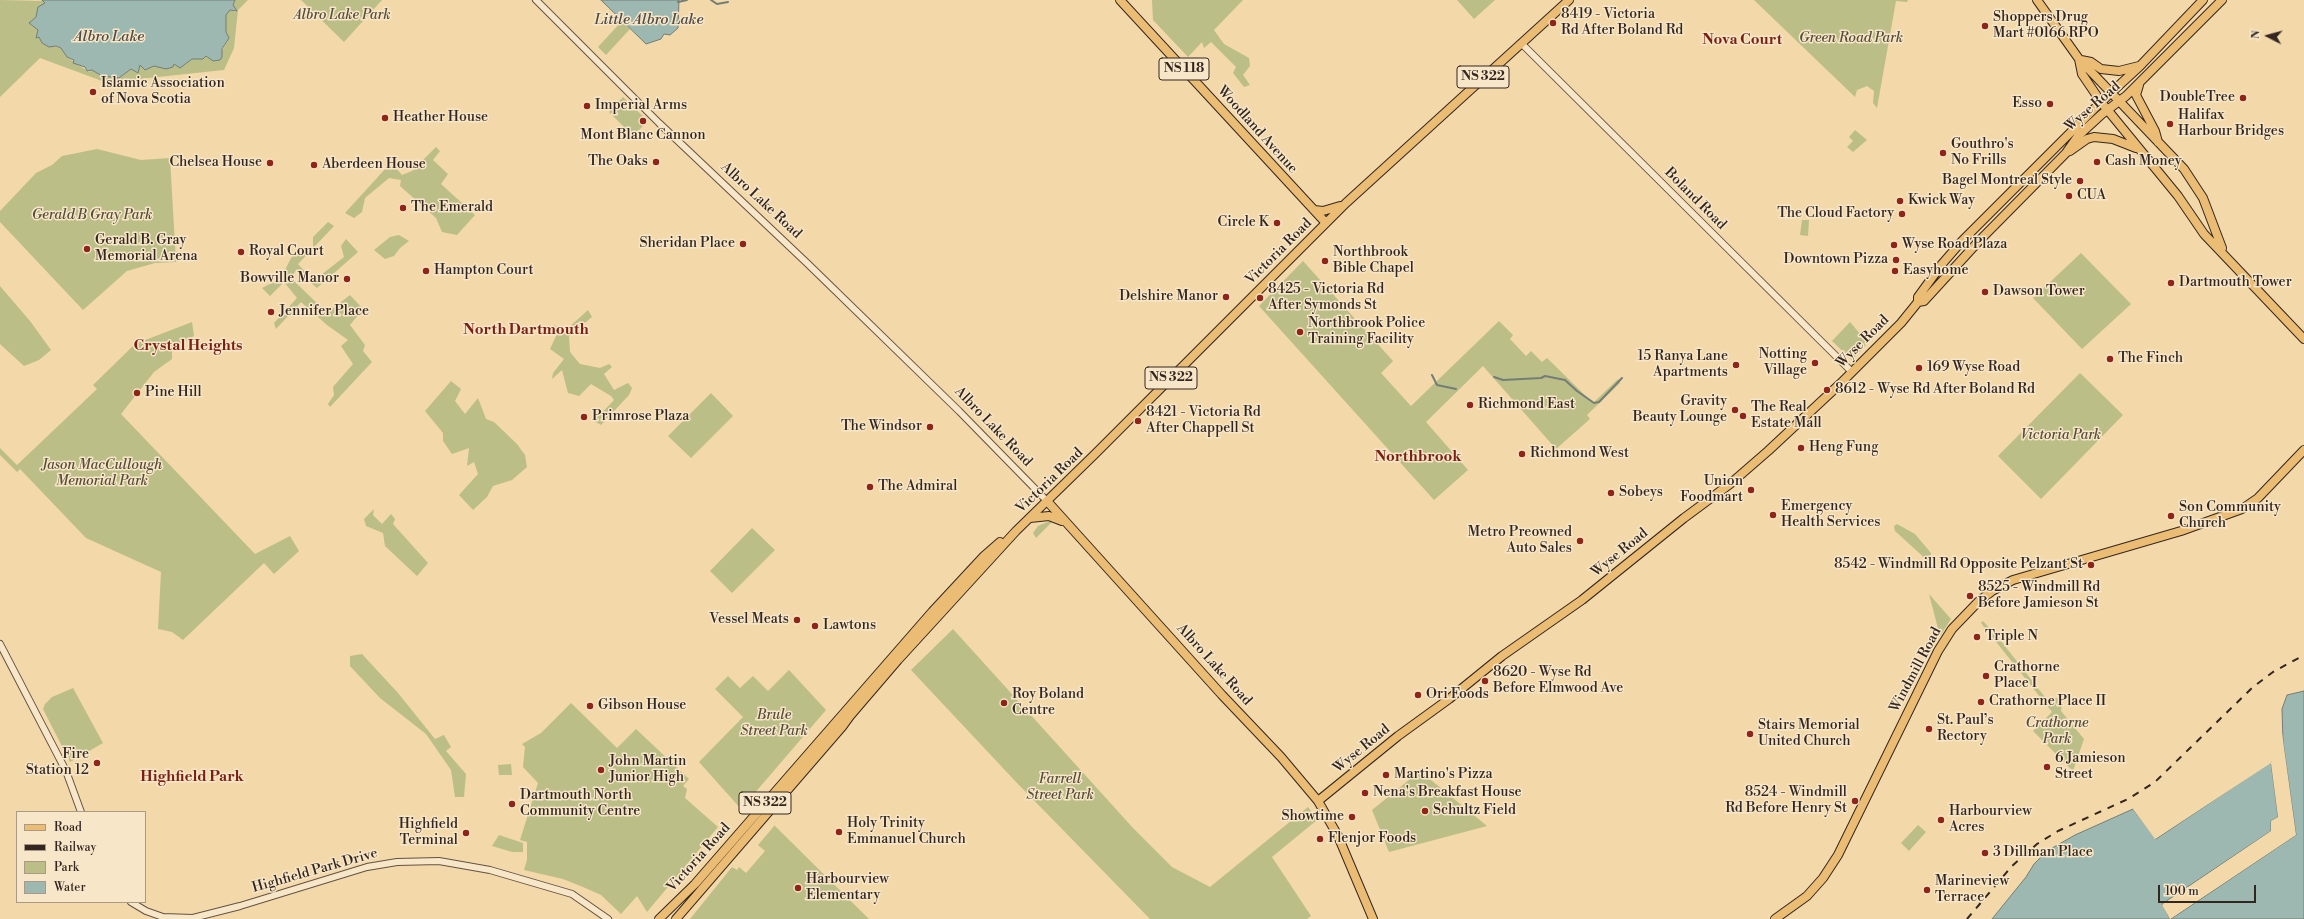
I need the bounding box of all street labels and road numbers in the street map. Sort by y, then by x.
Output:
road number: NS 118 [1159,58,1209,80]
road number: NS 322 [1457,66,1509,88]
street label: Wyse Road [2062,78,2124,136]
street label: Woodland Avenue [1213,83,1301,177]
street label: Albro Lake Road [717,159,805,243]
street label: Boland Road [1661,165,1729,233]
street label: Victoria Road [1242,215,1316,289]
street label: Wyse Road [1833,312,1893,372]
road number: NS 322 [1145,367,1197,389]
street label: Albro Lake Road [951,384,1035,470]
street label: Victoria Road [1013,445,1087,517]
street label: Wyse Road [1588,525,1652,581]
street label: Albro Lake Road [1173,621,1255,709]
street label: Windmill Road [1887,625,1945,715]
street label: Wyse Road [1330,721,1394,777]
road number: NS 322 [739,792,791,814]
street label: Victoria Road [664,820,734,896]
street label: Highfield Park Drive [250,845,380,897]

